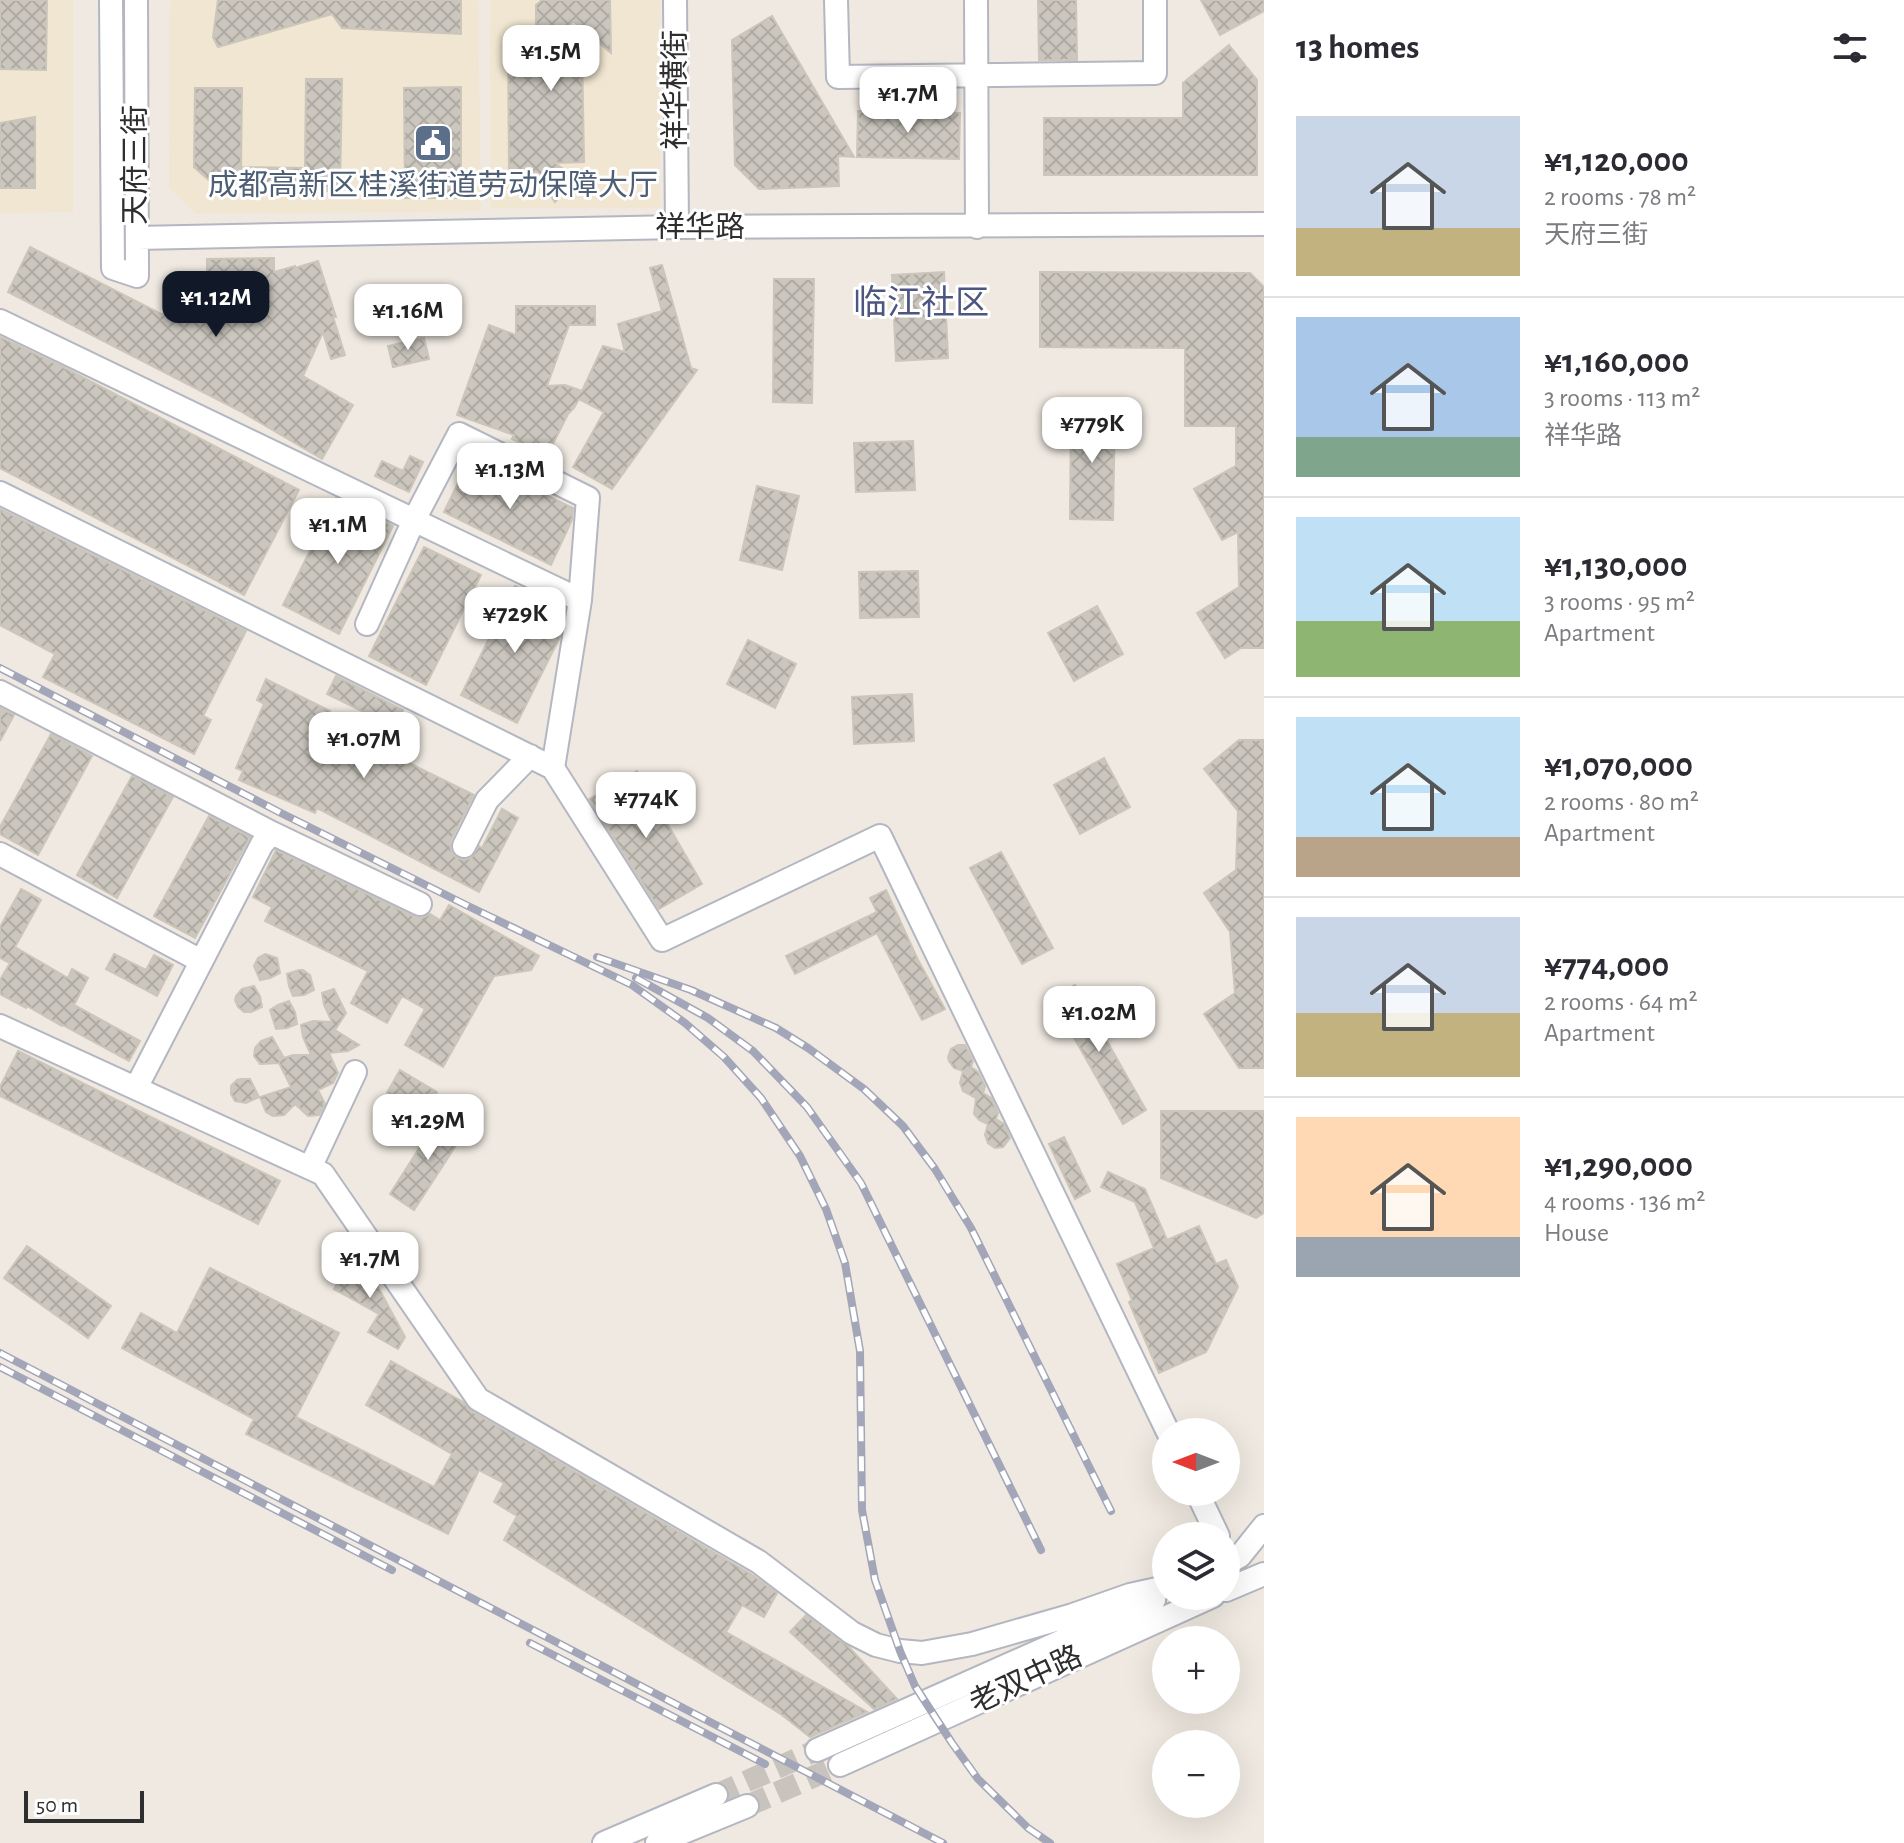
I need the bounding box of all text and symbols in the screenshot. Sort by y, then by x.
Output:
pin: ¥1.5M [495,25,607,93]
icon: filters [1828,26,1872,70]
street label: 祥华横街 [659,30,691,150]
text: 13 homes [1296,31,1419,65]
text: ¥1.5M [521,38,581,64]
pin: ¥1.7M [852,67,964,135]
text: ¥1.7M [878,80,938,106]
street label: 天府三街 [119,105,151,225]
public building icon: 成都高新区桂溪街道劳动保障大厅 [412,122,454,164]
text: ¥1,120,000 [1544,144,1689,178]
icon: home [1360,148,1456,244]
place label: 成都高新区桂溪街道劳动保障大厅 [208,169,658,201]
text: 2 rooms · 78 m² [1544,184,1696,210]
street label: 祥华路 [655,211,745,243]
text: 天府三街 [1544,222,1648,248]
pin: ¥1.12M [151,271,281,339]
text: ¥1.12M [180,284,252,310]
pin: ¥1.16M [343,284,473,352]
district label: 临江社区 [853,284,989,321]
text: ¥1.16M [372,297,444,323]
text: ¥1,160,000 [1544,345,1689,379]
icon: home [1360,349,1456,445]
text: 3 rooms · 113 m² [1544,385,1700,411]
pin: ¥779K [1036,397,1148,465]
text: ¥779K [1060,410,1124,436]
text: 祥华路 [1544,423,1622,449]
pin: ¥1.13M [445,443,575,511]
text: ¥1.13M [475,456,545,482]
pin: ¥1.1M [282,498,394,566]
text: ¥1.1M [308,511,368,537]
icon: home [1360,549,1456,645]
text: ¥1,130,000 [1544,549,1687,583]
pin: ¥729K [459,587,571,655]
text: 3 rooms · 95 m² [1544,589,1695,615]
text: ¥729K [483,600,547,626]
text: Apartment [1544,620,1655,646]
pin: ¥1.07M [299,712,429,780]
text: ¥1.07M [327,725,401,751]
icon: home [1360,749,1456,845]
text: ¥1,070,000 [1544,749,1693,783]
pin: ¥774K [590,772,702,840]
text: ¥774K [614,785,678,811]
text: 2 rooms · 80 m² [1544,789,1699,815]
text: Apartment [1544,820,1655,846]
icon: home [1360,949,1456,1045]
text: ¥774,000 [1544,949,1669,983]
pin: ¥1.02M [1034,986,1164,1054]
text: 2 rooms · 64 m² [1544,989,1698,1015]
text: ¥1.02M [1061,999,1137,1025]
text: Apartment [1544,1020,1655,1046]
pin: ¥1.29M [363,1094,493,1162]
text: ¥1.29M [391,1107,465,1133]
icon: home [1360,1149,1456,1245]
text: ¥1,290,000 [1544,1149,1693,1183]
text: 4 rooms · 136 m² [1544,1189,1705,1215]
text: House [1544,1220,1609,1246]
pin: ¥1.7M [314,1232,426,1300]
text: ¥1.7M [340,1245,400,1271]
north arrow [1152,1418,1240,1506]
map controls [1152,1418,1240,1818]
button: layers [1152,1522,1240,1610]
button: + [1152,1626,1240,1714]
street label: 老双中路 [964,1639,1087,1719]
button: − [1152,1730,1240,1818]
scale bar [24,1787,144,1823]
text: 50 m [36,1794,78,1816]

